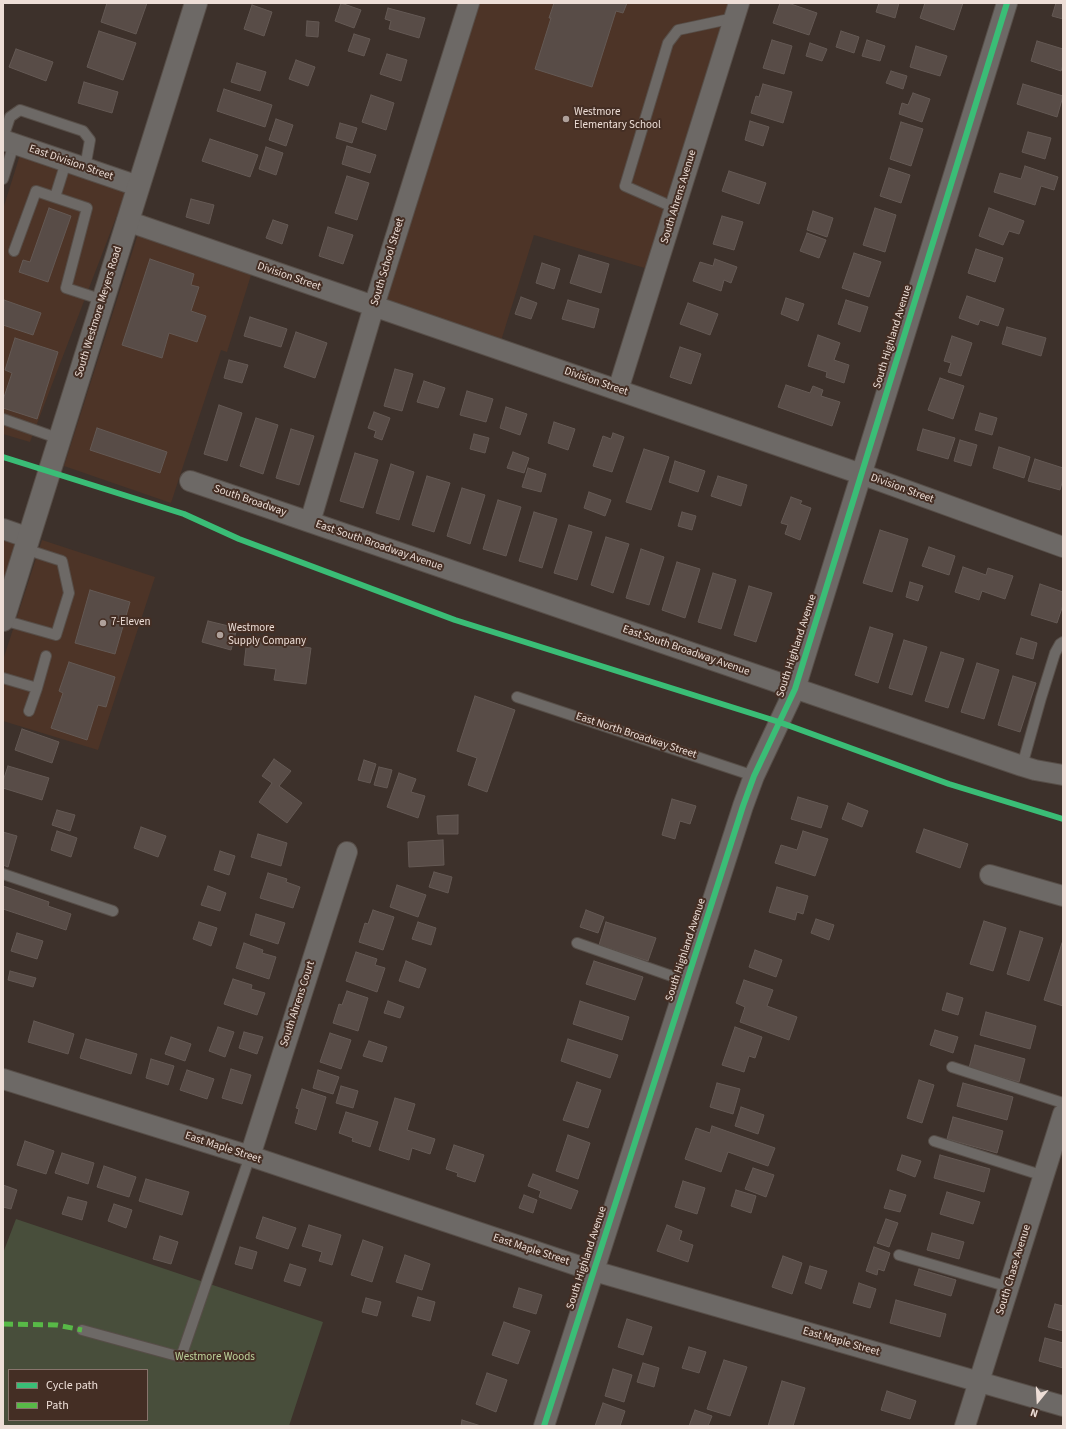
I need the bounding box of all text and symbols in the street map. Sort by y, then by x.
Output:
place label: Westmore Elementary School [574,106,661,132]
marker: Westmore Elementary School [561,114,571,124]
street label: East Division Street [27,142,115,184]
street label: South Ahrens Avenue [658,148,700,246]
street label: South School Street [368,217,408,307]
street label: South Westmore Meyers Road [73,245,125,379]
street label: Division Street [255,260,323,294]
street label: South Highland Avenue [871,284,915,390]
street label: Division Street [562,365,630,399]
street label: Division Street [869,471,935,507]
street label: South Broadway [212,482,288,520]
street label: East South Broadway Avenue [314,518,444,574]
street label: South Highland Avenue [774,593,820,699]
place label: 7-Eleven [111,616,151,630]
marker: 7-Eleven [98,618,108,628]
place label: Westmore Supply Company [228,622,306,648]
street label: East South Broadway Avenue [621,623,751,679]
marker: Westmore Supply Company [215,630,225,640]
street label: East North Broadway Street [574,710,698,762]
street label: South Highland Avenue [663,897,709,1003]
street label: South Ahrens Court [278,959,318,1049]
street label: East Maple Street [183,1129,263,1167]
street label: South Highland Avenue [564,1205,610,1311]
street label: South Chase Avenue [994,1223,1034,1317]
street label: East Maple Street [491,1231,571,1269]
street label: East Maple Street [801,1325,881,1359]
park label: Westmore Woods [175,1351,255,1365]
legend [8,1369,148,1421]
text: Cycle path [46,1377,98,1394]
north arrow [1018,1381,1058,1421]
text: Path [46,1397,69,1414]
text: N [1028,1405,1040,1421]

